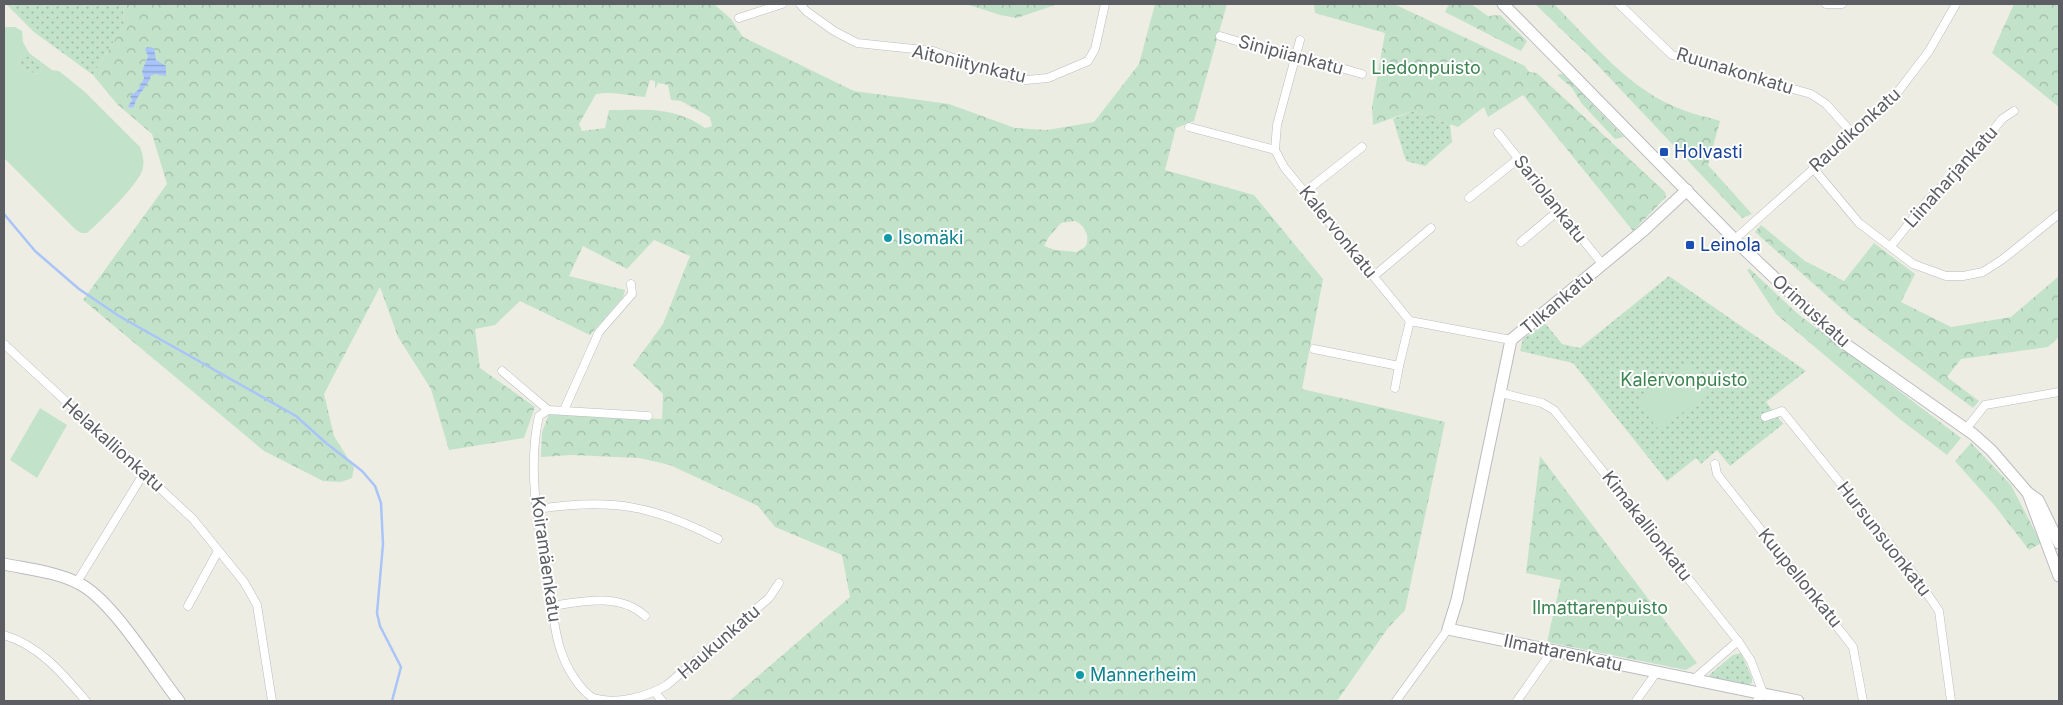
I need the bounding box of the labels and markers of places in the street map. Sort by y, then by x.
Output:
place label: Holvasti [1674,141,1743,162]
marker: Holvasti [1658,146,1670,158]
place label: Isomäki [898,227,963,248]
marker: Isomäki [882,232,894,244]
place label: Leinola [1700,234,1761,255]
marker: Leinola [1684,239,1696,251]
place label: Mannerheim [1090,664,1196,685]
marker: Mannerheim [1074,669,1086,681]

